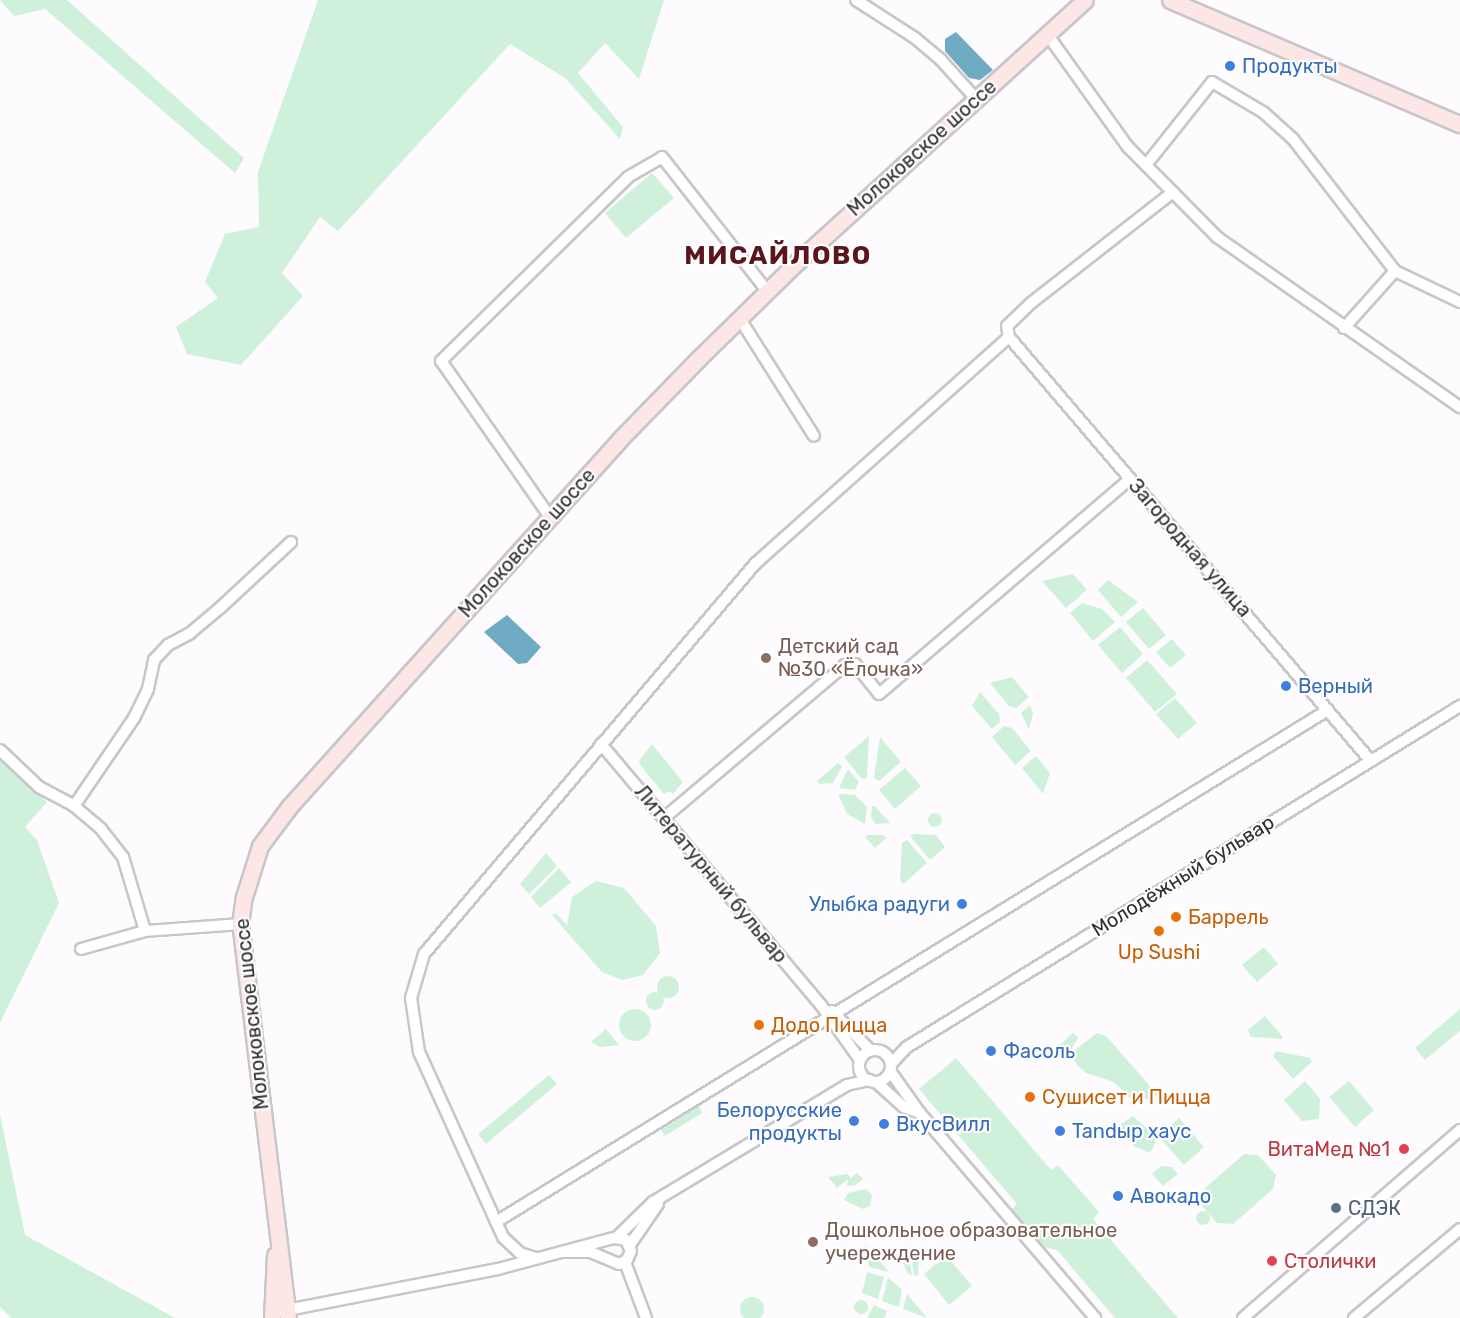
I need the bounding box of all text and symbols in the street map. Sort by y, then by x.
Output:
place label: Продукты [1242,54,1338,78]
marker: Продукты [1223,59,1237,73]
street label: Молоковское шоссе [842,75,1002,221]
district label: МИСАЙЛОВО [684,240,872,272]
street label: Молоковское шоссе [454,463,600,623]
street label: Загородная улица [1123,474,1257,622]
place label: Детский сад №30 «Ёлочка» [778,634,923,681]
marker: Детский сад №30 «Ёлочка» [759,651,773,665]
place label: Верный [1298,674,1373,698]
marker: Верный [1279,679,1293,693]
street label: Литературный бульвар [629,780,793,968]
street label: Молодёжный бульвар [1087,810,1279,942]
place label: Улыбка радуги [809,892,950,916]
marker: Улыбка радуги [955,897,969,911]
place label: Баррель [1188,905,1268,929]
marker: Баррель [1169,910,1183,924]
street label: Молоковское шоссе [230,917,274,1111]
marker: Up Sushi [1152,924,1166,938]
place label: Up Sushi [1118,940,1200,964]
place label: Додо Пицца [771,1013,887,1037]
marker: Додо Пицца [752,1018,766,1032]
place label: Фасоль [1003,1039,1075,1063]
marker: Фасоль [984,1044,998,1058]
place label: Сушисет и Пицца [1042,1085,1211,1109]
marker: Сушисет и Пицца [1023,1090,1037,1104]
place label: Белорусские продукты [717,1098,842,1145]
place label: ВкусВилл [896,1112,990,1136]
marker: Белорусские продукты [847,1114,861,1128]
marker: ВкусВилл [877,1117,891,1131]
place label: Tandыр хаус [1072,1119,1191,1143]
marker: Tandыр хаус [1053,1124,1067,1138]
place label: ВитаМед №1 [1268,1137,1390,1161]
marker: ВитаМед №1 [1395,1140,1413,1158]
place label: Авокадо [1130,1184,1211,1208]
marker: Авокадо [1111,1189,1125,1203]
place label: СДЭК [1348,1196,1401,1220]
marker: СДЭК [1329,1201,1343,1215]
place label: Дошкольное образовательное учереждение [825,1218,1117,1265]
marker: Дошкольное образовательное учереждение [806,1235,820,1249]
place label: Столички [1284,1249,1377,1273]
marker: Столички [1265,1254,1279,1268]

